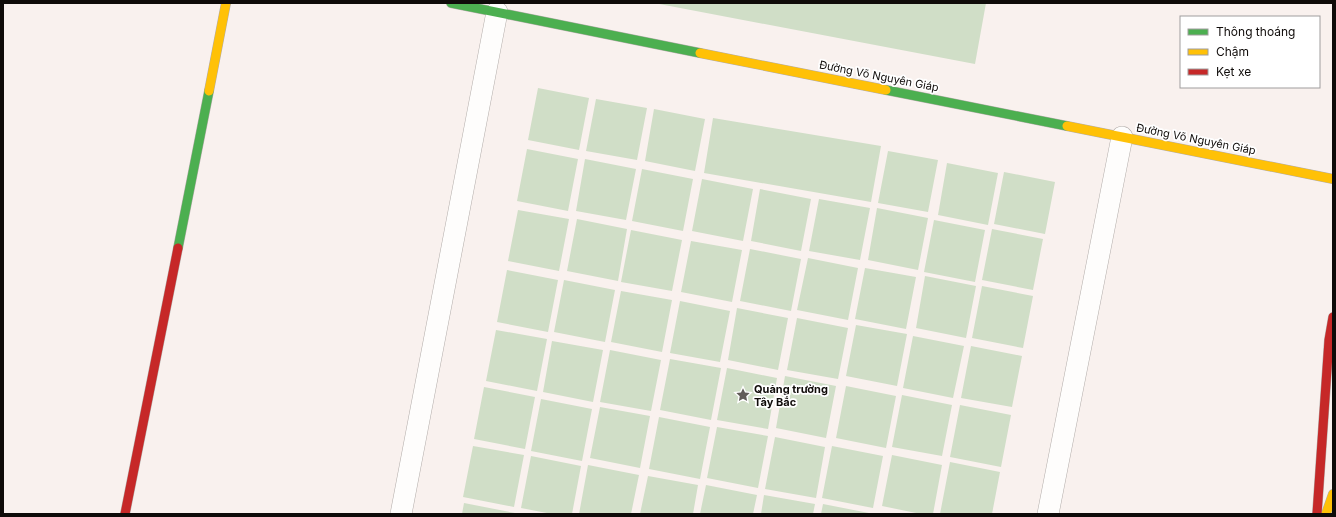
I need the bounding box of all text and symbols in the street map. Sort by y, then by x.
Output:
legend [1180,16,1320,88]
text: Thông thoáng [1216,24,1295,39]
text: Chậm [1216,44,1249,59]
street label: Đường Võ Nguyên Giáp [818,58,940,94]
text: Kẹt xe [1216,64,1251,79]
street label: Đường Võ Nguyên Giáp [1135,121,1257,157]
place label: Quảng trường Tây Bắc [754,382,828,409]
place icon: Quảng trường Tây Bắc [735,387,751,403]

